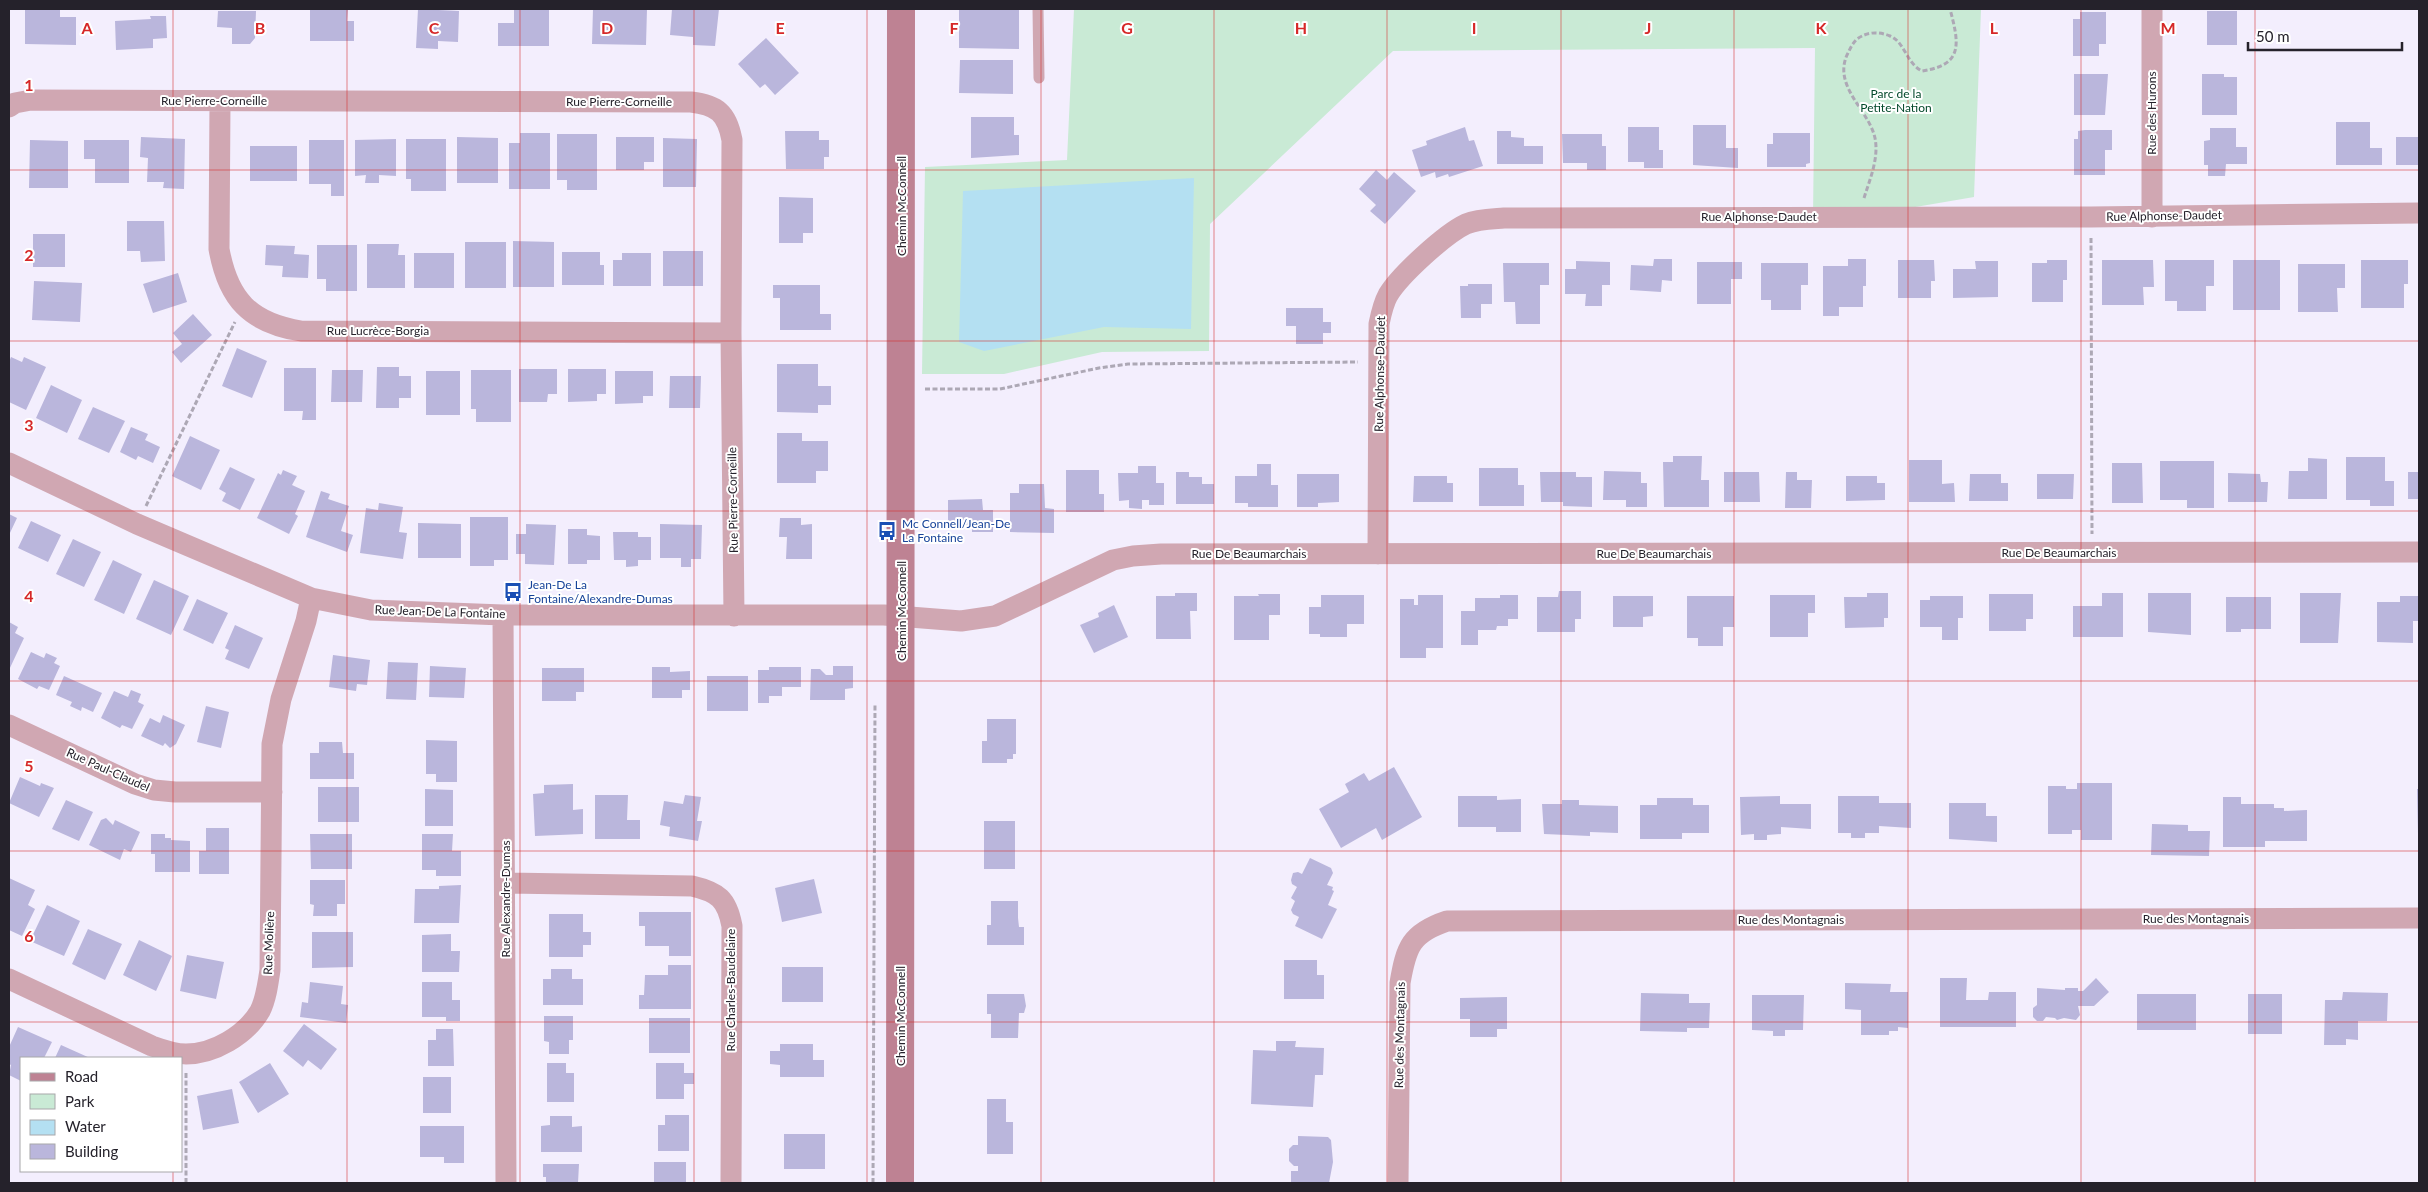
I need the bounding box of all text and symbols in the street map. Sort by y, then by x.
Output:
text: A [80,18,93,37]
text: B [255,18,265,37]
text: C [429,18,440,37]
text: D [601,18,613,37]
text: E [775,18,785,37]
text: F [949,18,959,37]
text: G [1121,18,1133,37]
text: H [1295,18,1307,37]
text: I [1472,18,1476,37]
text: J [1645,18,1651,37]
text: K [1816,18,1828,37]
text: L [1990,18,1999,37]
text: M [2160,18,2176,37]
scale bar [2248,20,2402,52]
text: 50 m [2256,27,2290,45]
street label: Rue des Hurons [2144,71,2159,155]
text: 1 [24,75,34,94]
park label: Parc de la Petite-Nation [1860,86,1932,115]
street label: Rue Pierre-Corneille [161,93,267,108]
street label: Rue Pierre-Corneille [566,94,672,109]
street label: Chemin McConnell [894,156,909,256]
street label: Rue Alphonse-Daudet [2106,207,2223,224]
street label: Rue Alphonse-Daudet [1701,209,1818,224]
text: 2 [24,245,34,264]
street label: Rue Alphonse-Daudet [1371,315,1388,432]
street label: Rue Lucrèce-Borgia [327,323,429,338]
text: 3 [24,415,34,434]
street label: Rue Pierre-Corneille [724,447,741,553]
place label: Mc Connell/Jean-De La Fontaine [902,516,1010,545]
bus stop icon: Mc Connell/Jean-De La Fontaine [876,520,898,542]
street label: Rue De Beaumarchais [2002,545,2116,560]
street label: Rue De Beaumarchais [1192,546,1306,561]
street label: Rue De Beaumarchais [1597,546,1711,561]
street label: Chemin McConnell [894,561,909,661]
place label: Jean-De La Fontaine/Alexandre-Dumas [528,577,673,606]
bus stop icon: Jean-De La Fontaine/Alexandre-Dumas [502,581,524,603]
text: 4 [24,586,34,605]
street label: Rue Jean-De La Fontaine [374,602,506,621]
street label: Rue Paul-Claudel [64,744,152,795]
text: 5 [24,756,34,775]
street label: Rue Alexandre-Dumas [498,840,513,958]
street label: Rue Molière [260,911,277,975]
street label: Rue des Montagnais [2143,911,2249,926]
street label: Rue des Montagnais [1738,912,1844,927]
text: 6 [24,926,34,945]
street label: Rue Charles-Baudelaire [723,929,738,1051]
street label: Chemin McConnell [893,966,908,1066]
street label: Rue des Montagnais [1391,982,1408,1088]
legend [20,1057,182,1172]
text: Road [65,1067,98,1085]
text: Park [65,1092,95,1110]
text: Water [65,1117,106,1135]
text: Building [65,1142,118,1160]

